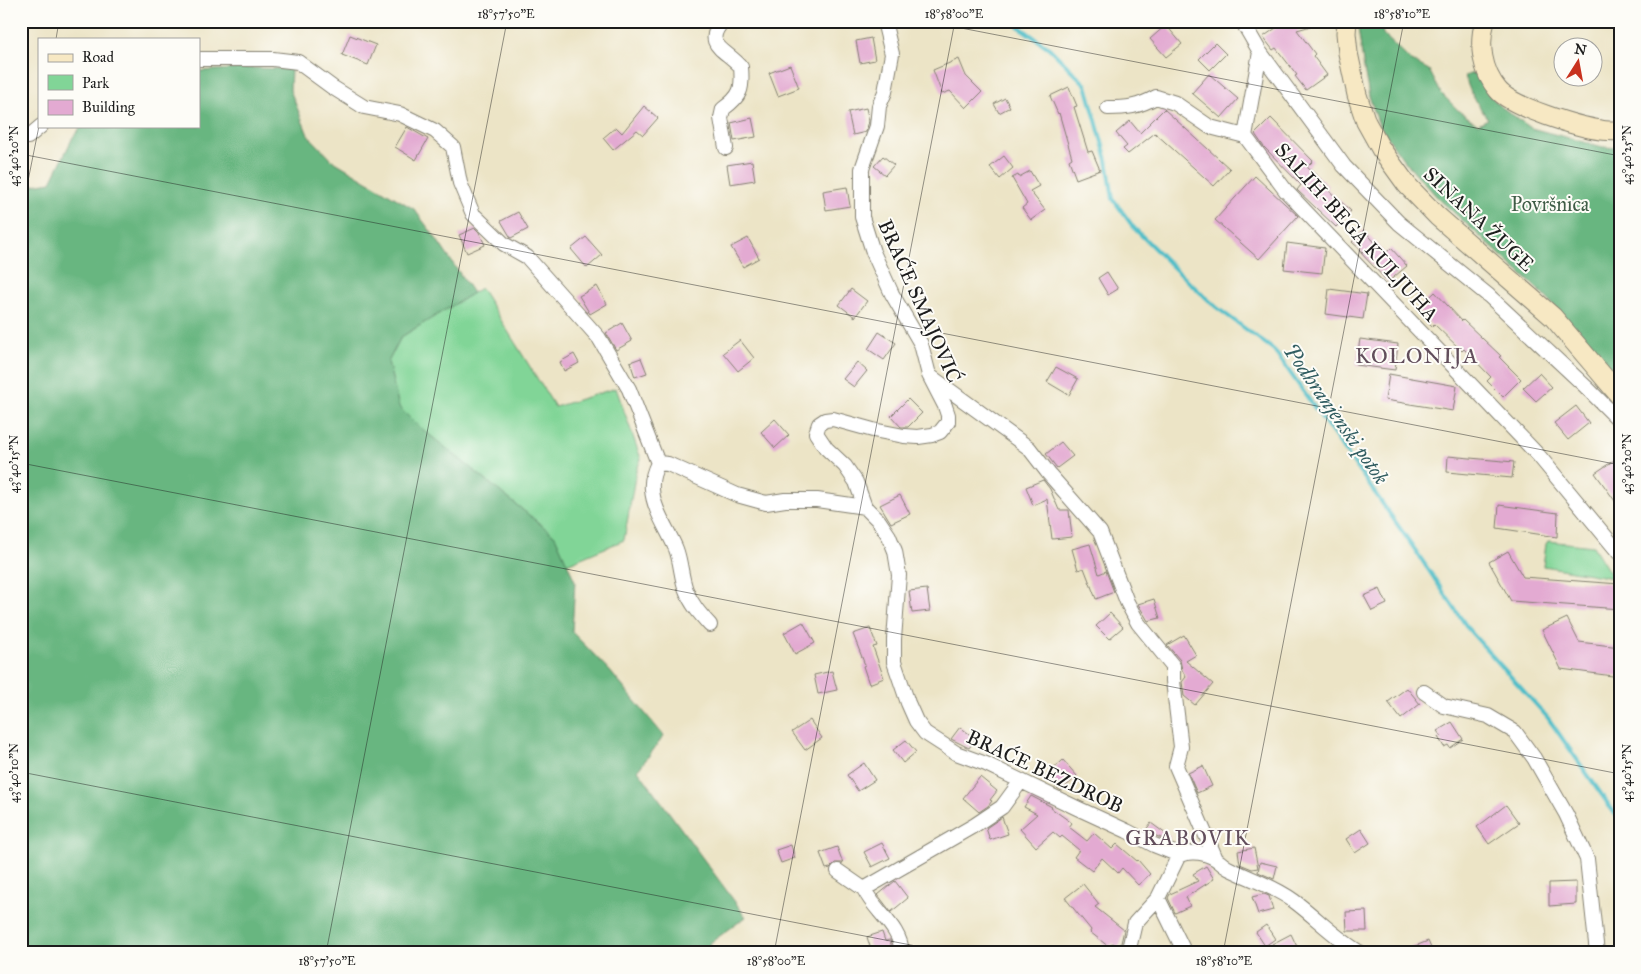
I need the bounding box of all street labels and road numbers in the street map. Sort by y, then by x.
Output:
street label: SALIH-BEGA KULJUHA [1270,138,1444,327]
street label: SINANA ŽUGE [1419,160,1540,276]
street label: BRAĆE SMAJOVIĆ [872,215,969,387]
street label: BRAĆE BEZDROB [963,722,1128,818]

